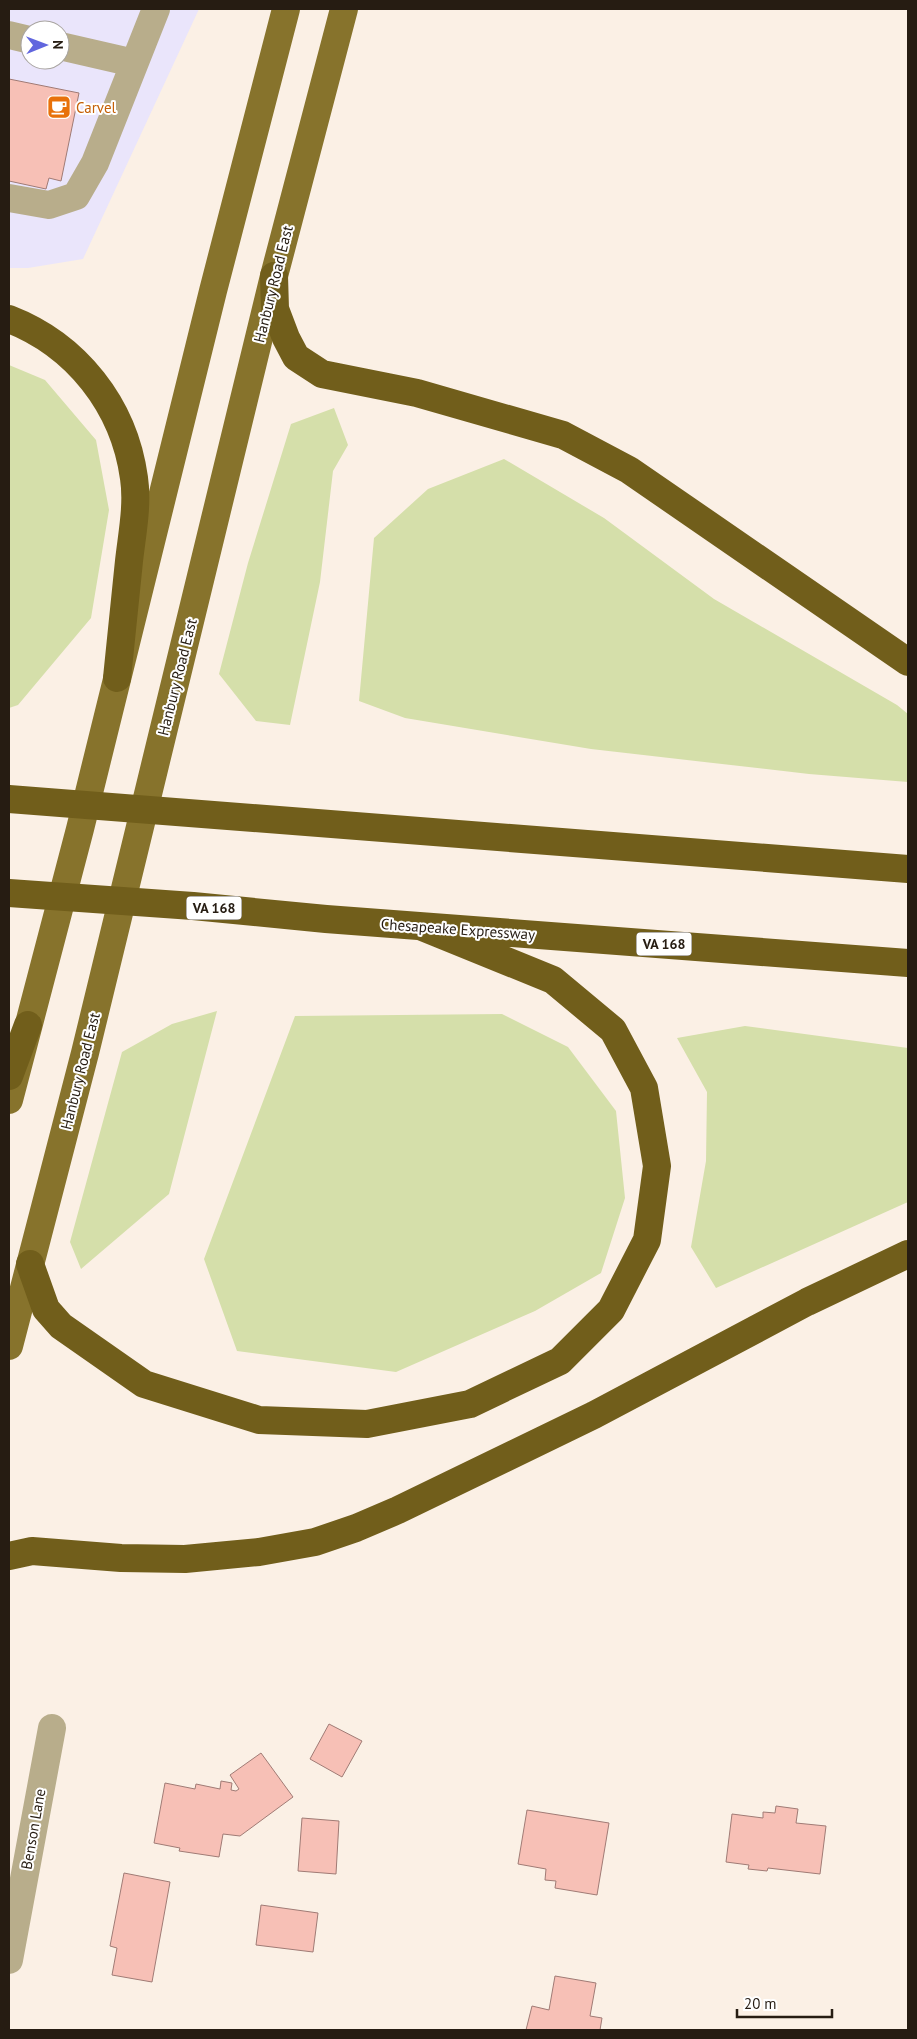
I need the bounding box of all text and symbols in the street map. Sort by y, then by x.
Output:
north arrow [20,20,70,70]
text: N [49,40,67,50]
cafe icon: Carvel [46,94,72,120]
place label: Carvel [76,98,117,117]
street label: Hanbury Road East [249,223,297,345]
street label: Hanbury Road East [153,616,201,738]
road number: VA 168 [186,896,242,920]
street label: Chesapeake Expressway [380,914,536,944]
road number: VA 168 [636,932,692,956]
street label: Hanbury Road East [56,1010,104,1132]
street label: Benson Lane [17,1787,49,1871]
scale bar [737,1986,832,2018]
text: 20 m [744,1994,777,2013]

